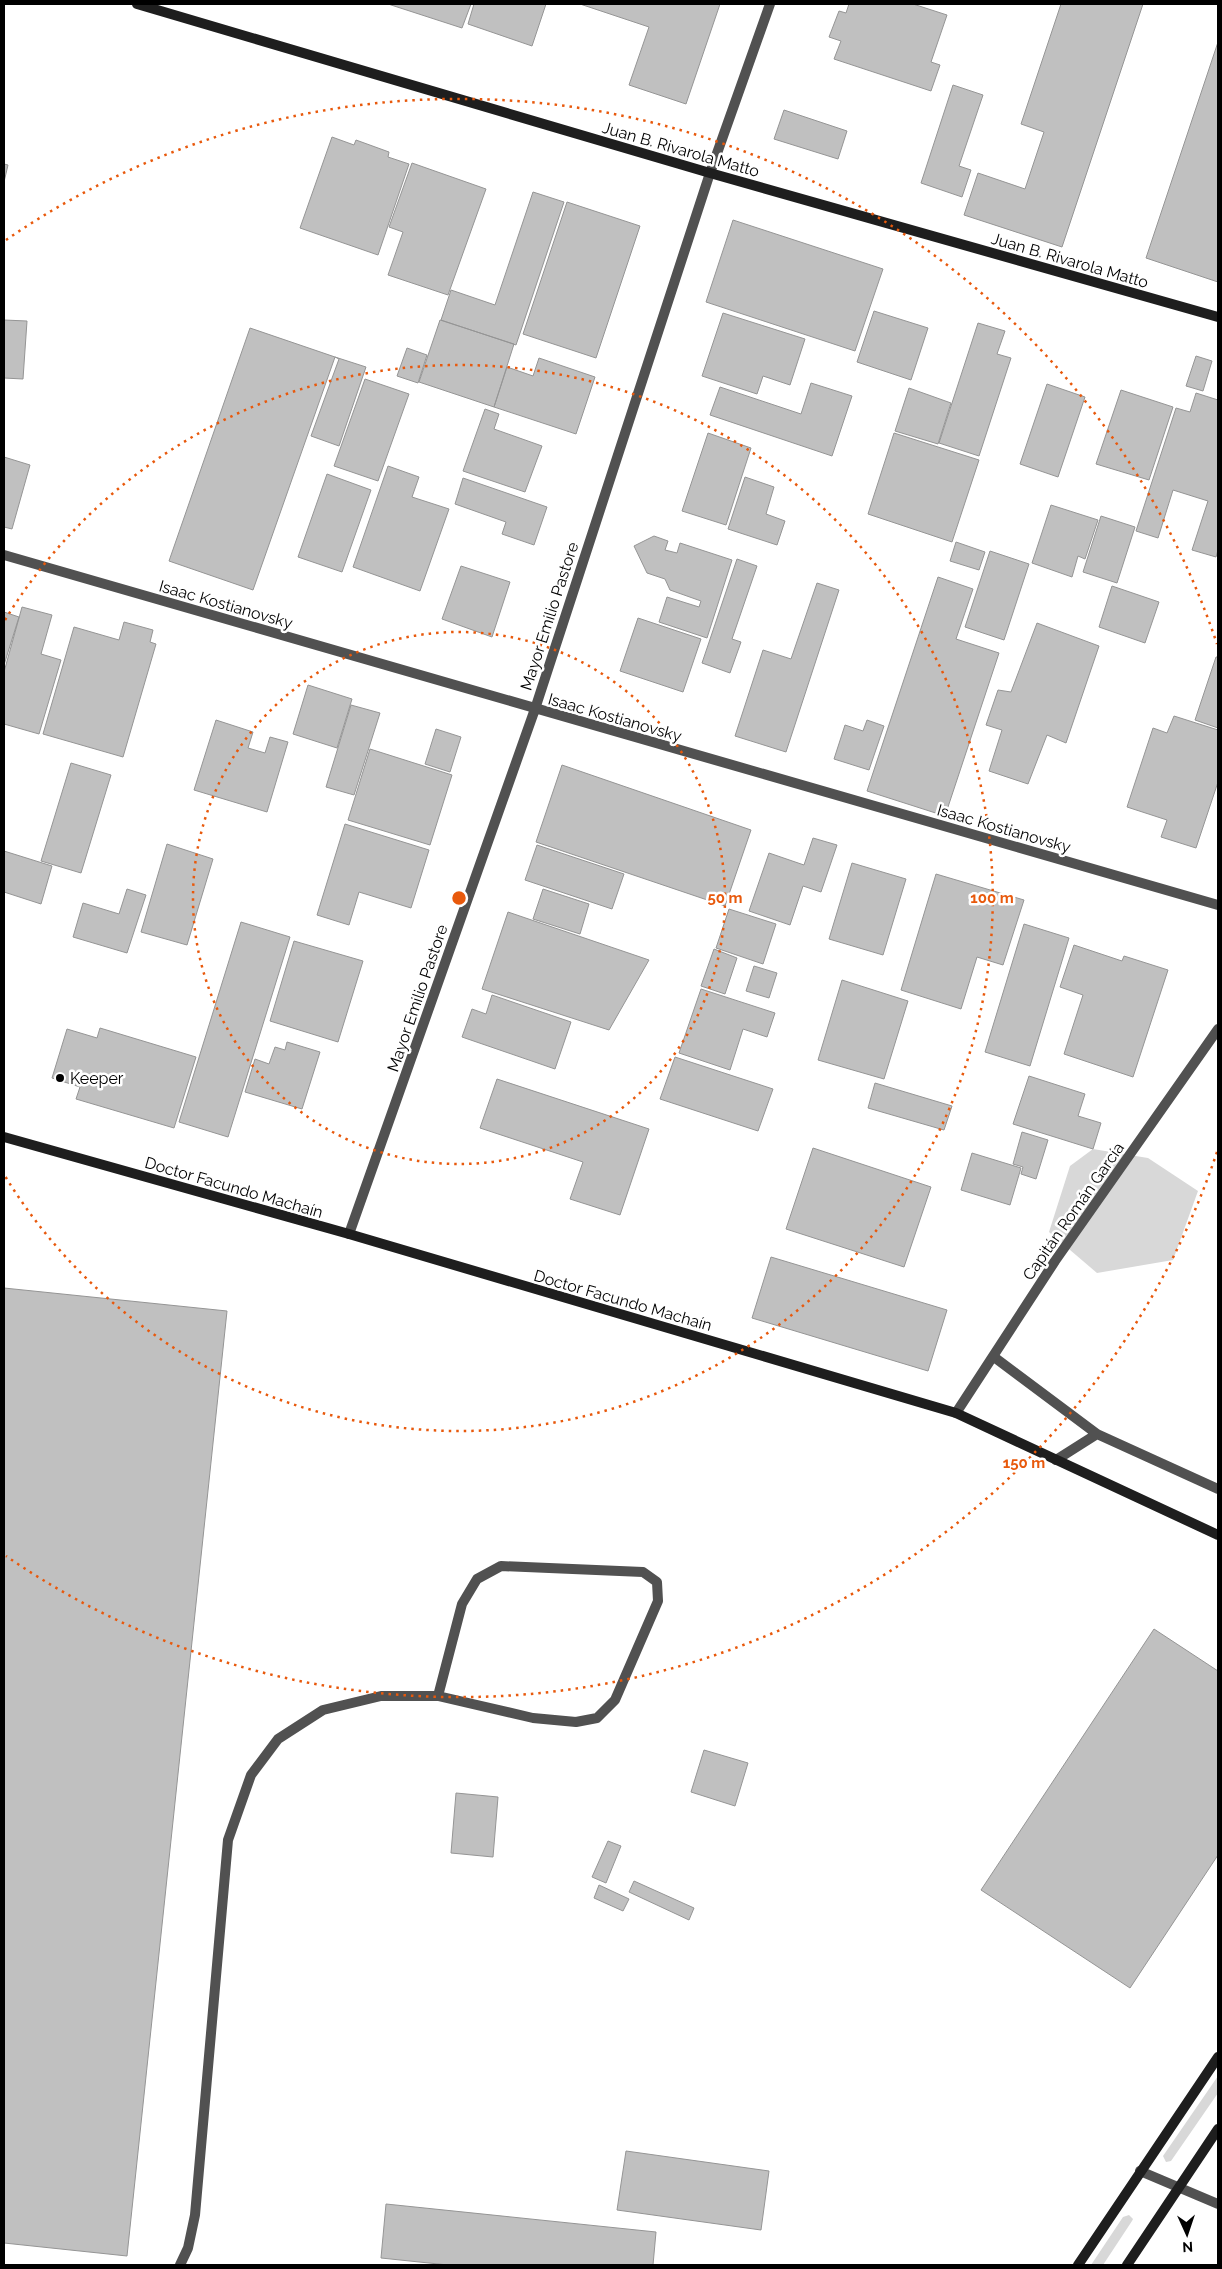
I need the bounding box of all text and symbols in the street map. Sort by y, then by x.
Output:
street label: Juan B. Rivarola Matto [600,118,762,181]
street label: Juan B. Rivarola Matto [989,229,1151,292]
street label: Mayor Emilio Pastore [517,540,582,693]
street label: Isaac Kostianovsky [157,576,295,633]
street label: Isaac Kostianovsky [546,689,684,746]
street label: Isaac Kostianovsky [935,800,1073,857]
centre of rings [450,889,468,907]
text: 50 m [707,889,743,907]
text: 100 m [970,889,1014,907]
street label: Mayor Emilio Pastore [383,922,452,1074]
place label: Keeper [70,1069,124,1088]
marker: Keeper [54,1072,66,1084]
street label: Capitán Román García [1019,1139,1128,1284]
street label: Doctor Facundo Machaín [143,1153,325,1222]
street label: Doctor Facundo Machaín [532,1266,714,1335]
text: 150 m [1003,1454,1045,1472]
north arrow [1162,2209,1212,2259]
text: N [1182,2239,1193,2255]

